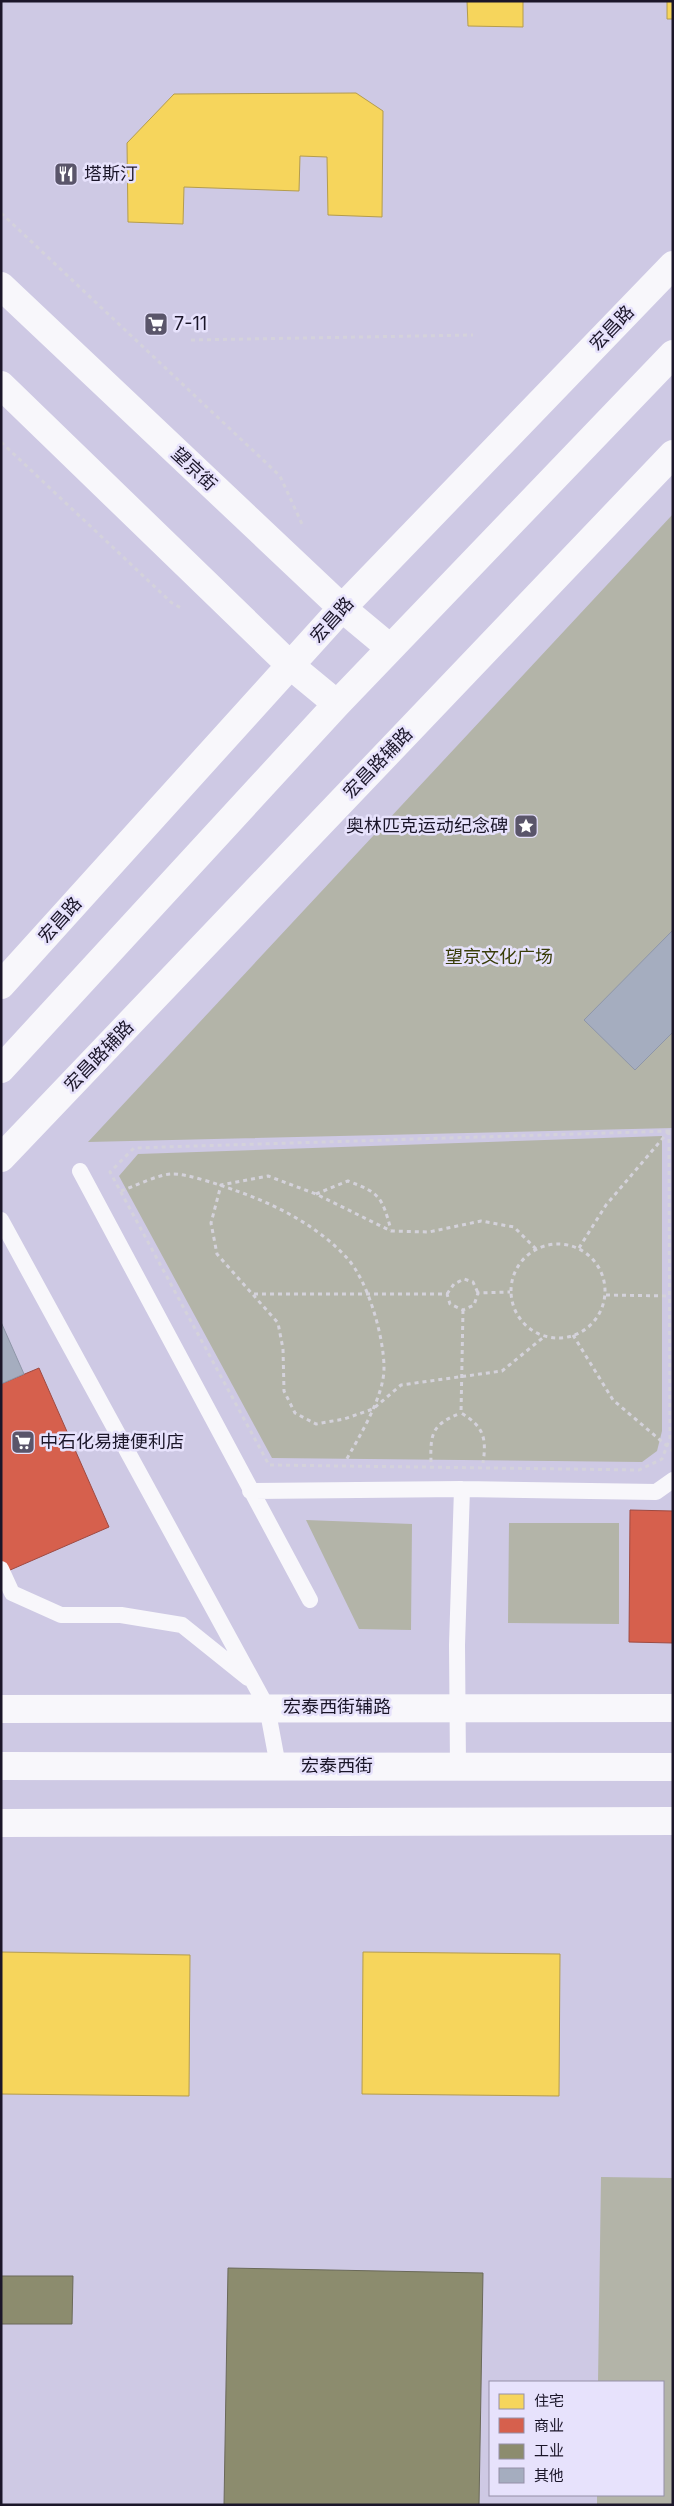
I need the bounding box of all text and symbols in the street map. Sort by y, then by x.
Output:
restaurant icon: 塔斯汀 [53,161,79,187]
place label: 塔斯汀 [84,163,138,184]
street label: 宏昌路 [585,301,638,354]
supermarket icon: 7-11 [143,311,169,337]
place label: 7-11 [174,313,207,334]
street label: 望京街 [167,443,221,495]
street label: 宏昌路 [306,593,357,647]
street label: 宏昌路辅路 [339,723,416,802]
place icon: 奥林匹克运动纪念碑 [513,813,539,839]
place label: 奥林匹克运动纪念碑 [346,815,508,836]
street label: 宏昌路 [34,893,85,947]
park label: 望京文化广场 [445,946,553,967]
street label: 宏昌路辅路 [60,1016,137,1095]
supermarket icon: 中石化易捷便利店 [10,1429,36,1455]
place label: 中石化易捷便利店 [40,1431,184,1452]
street label: 宏泰西街辅路 [283,1696,391,1717]
street label: 宏泰西街 [301,1755,373,1776]
legend [489,2381,664,2496]
text: 住宅 [534,2391,564,2410]
text: 商业 [534,2416,564,2435]
text: 工业 [534,2441,564,2460]
text: 其他 [534,2466,564,2485]

